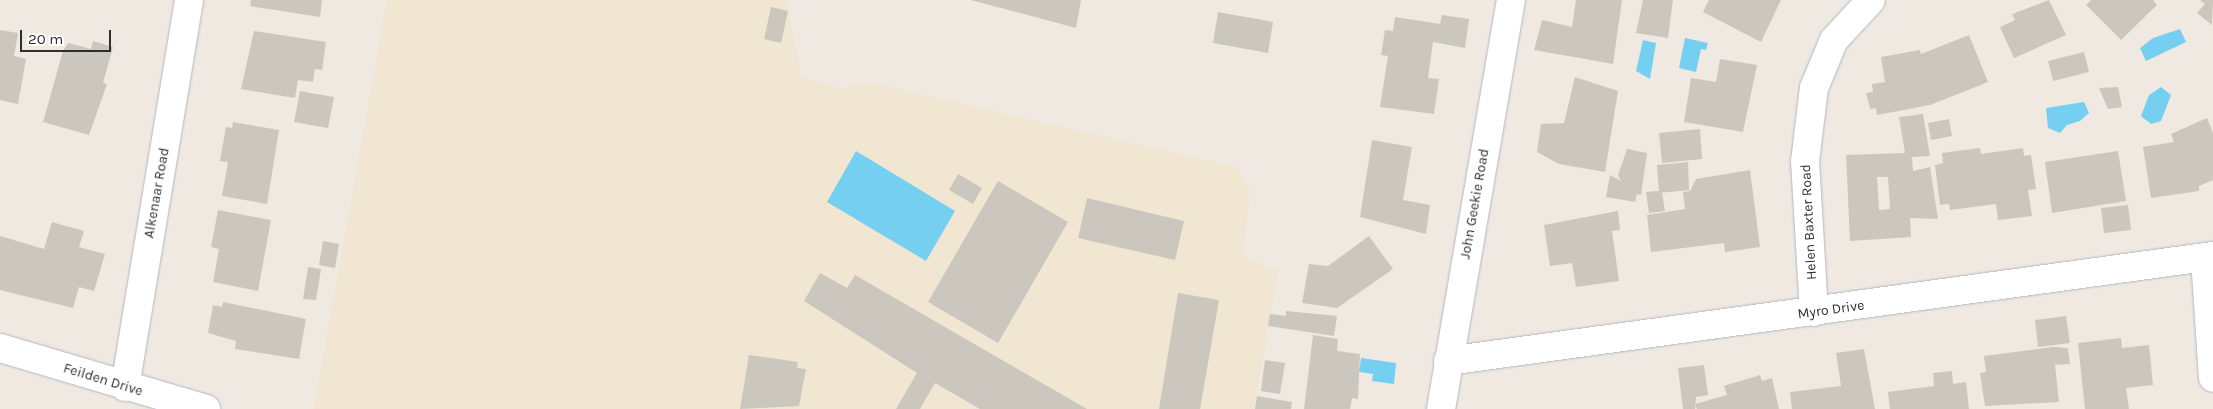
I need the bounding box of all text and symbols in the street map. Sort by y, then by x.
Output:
scale bar [22,20,114,52]
text: 20 m [28,30,63,48]
street label: Alkenaar Road [141,146,173,240]
street label: John Geekie Road [1457,148,1493,260]
street label: Helen Baxter Road [1798,164,1820,280]
street label: Myro Drive [1797,297,1865,323]
street label: Feilden Drive [61,360,145,400]

